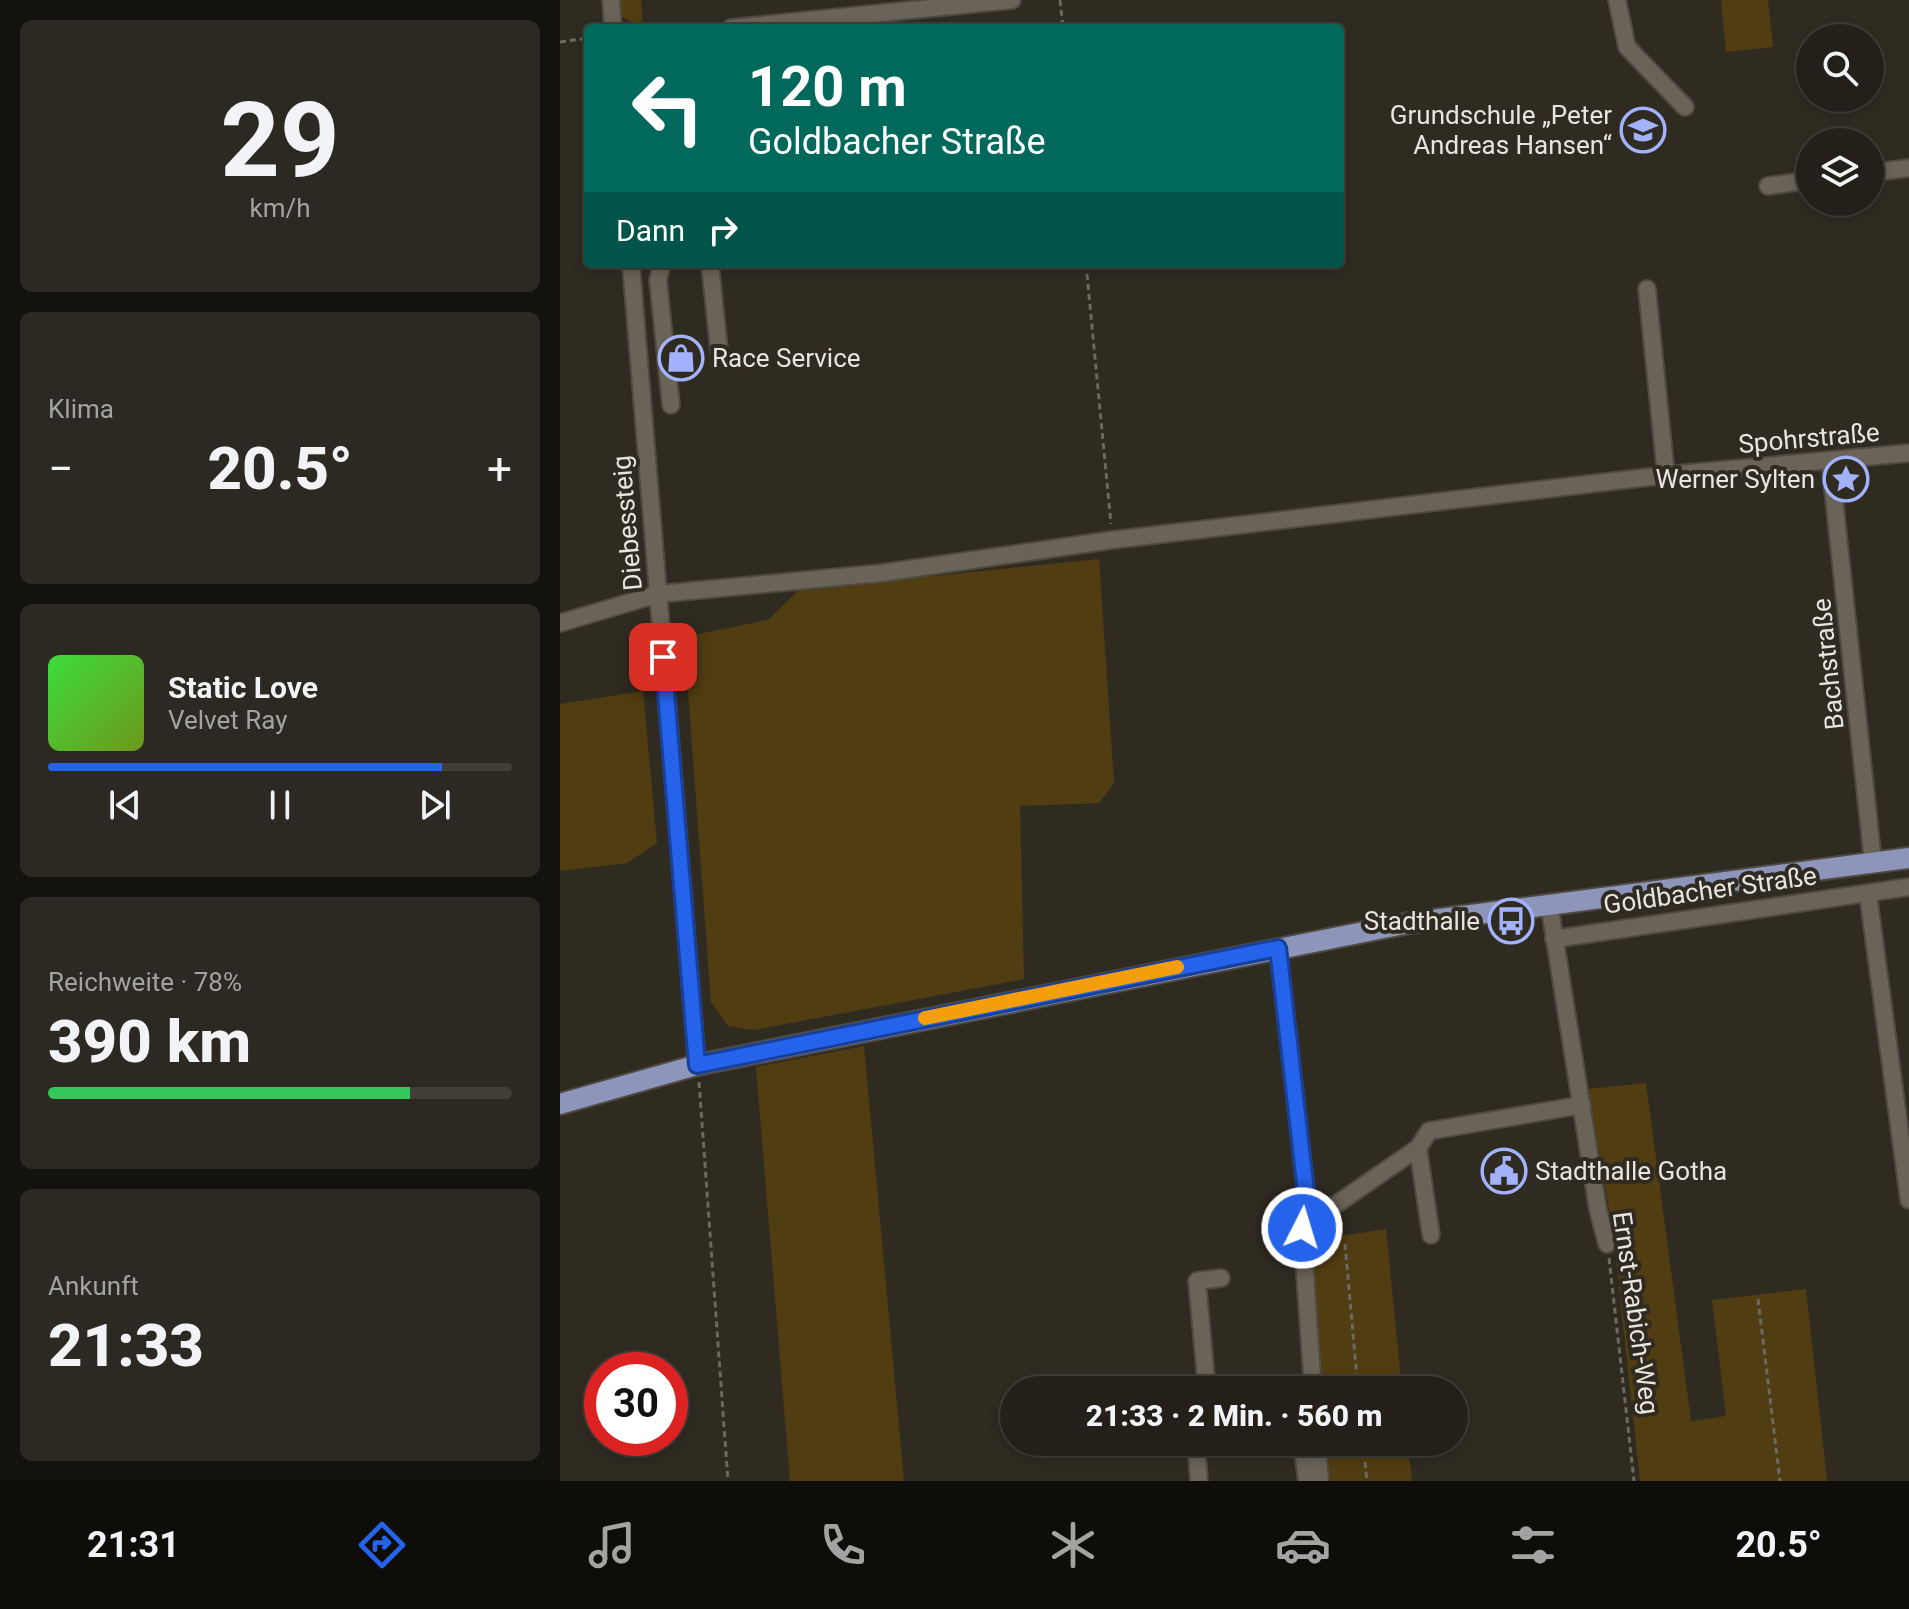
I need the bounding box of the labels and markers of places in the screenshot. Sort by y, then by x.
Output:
place label: Grundschule „Peter Andreas Hansen“ [1390,100,1612,160]
school or university icon: Grundschule „Peter Andreas Hansen“ [1619,106,1667,154]
shop icon: Race Service [657,334,705,382]
place label: Race Service [712,343,861,373]
place icon: Werner Sylten [1822,455,1870,503]
place label: Werner Sylten [1656,464,1815,494]
pin [629,623,697,691]
bus stop icon: Stadthalle [1487,897,1535,945]
place label: Stadthalle [1364,906,1480,936]
public building icon: Stadthalle Gotha [1480,1147,1528,1195]
place label: Stadthalle Gotha [1535,1156,1727,1186]

